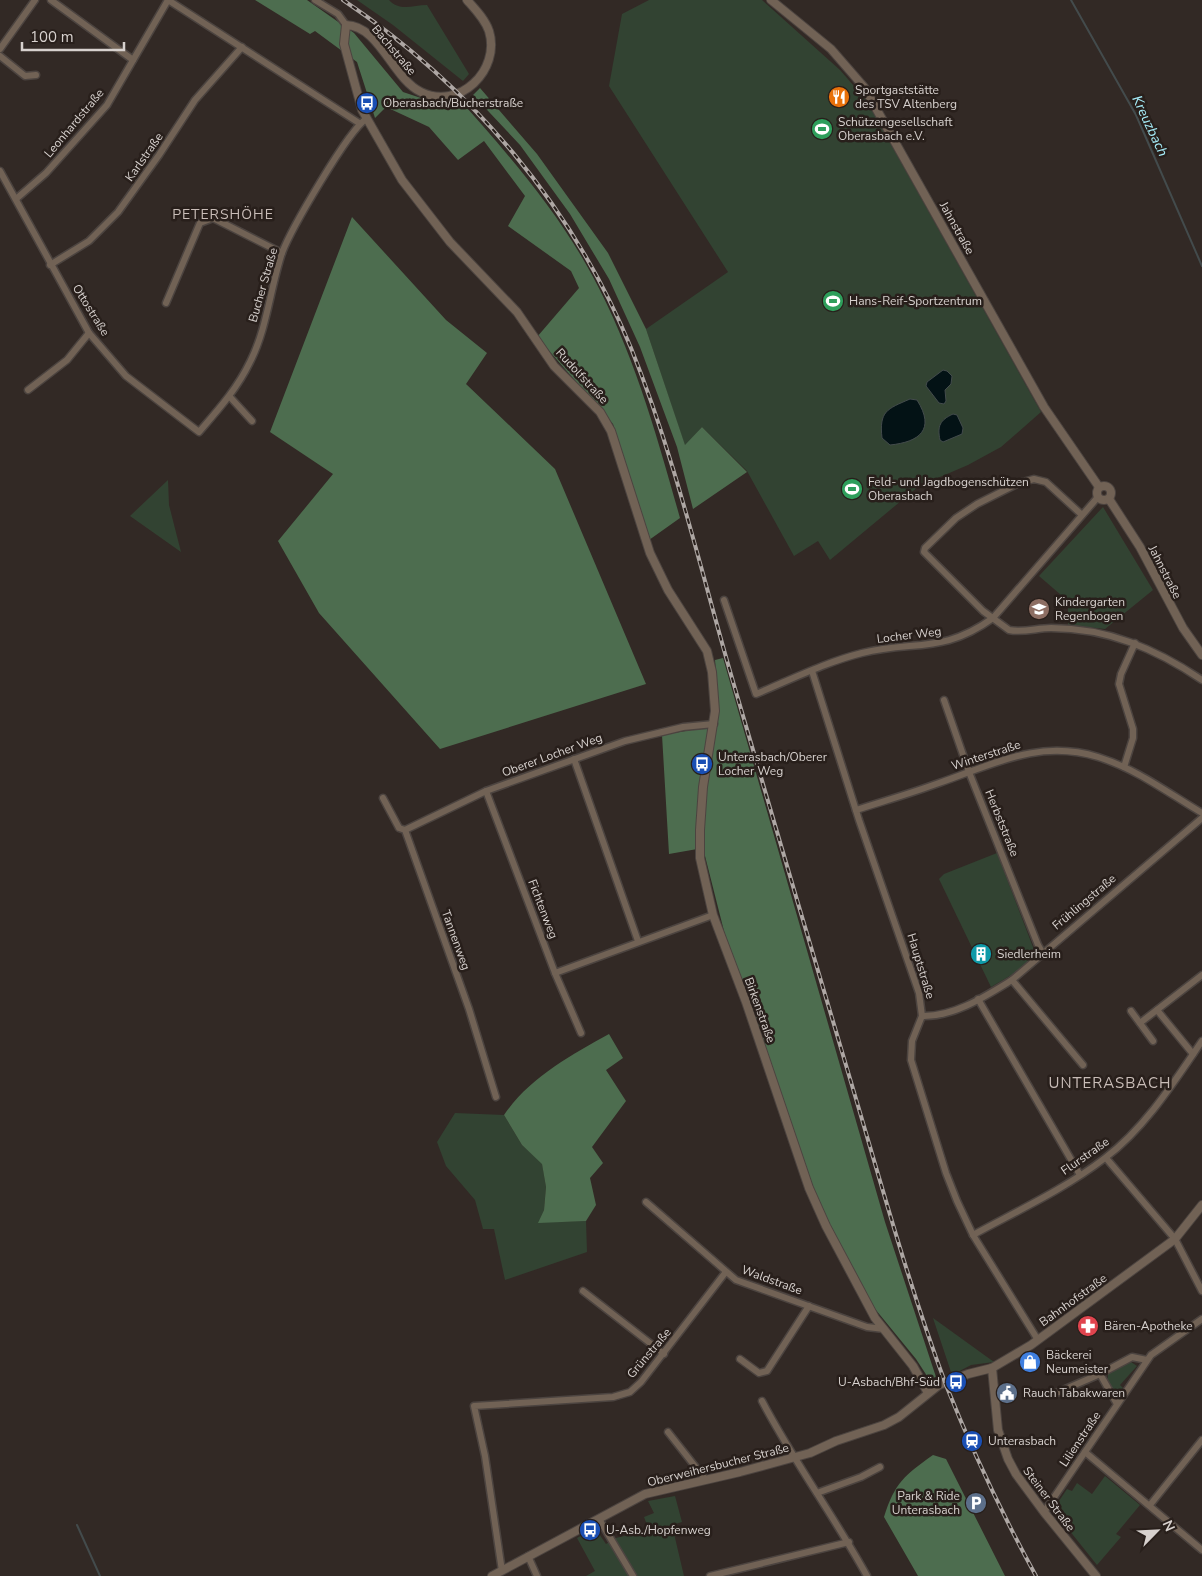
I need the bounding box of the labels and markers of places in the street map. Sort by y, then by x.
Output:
place label: Sportgaststätte des TSV Altenberg [855,82,957,112]
restaurant icon: Sportgaststätte des TSV Altenberg [827,85,851,109]
bus stop icon: Oberasbach/Bucherstraße [355,91,379,115]
place label: Oberasbach/Bucherstraße [383,95,523,111]
place label: Schützengesellschaft Oberasbach e.V. [838,114,953,144]
sports icon: Schützengesellschaft Oberasbach e.V. [810,117,834,141]
sports icon: Hans-Reif-Sportzentrum [821,289,845,313]
place label: Hans-Reif-Sportzentrum [849,293,982,309]
place label: Feld- und Jagdbogenschützen Oberasbach [868,474,1029,504]
sports icon: Feld- und Jagdbogenschützen Oberasbach [840,477,864,501]
place label: Kindergarten Regenbogen [1055,594,1125,624]
school or university icon: Kindergarten Regenbogen [1027,597,1051,621]
place label: Unterasbach/Oberer Locher Weg [718,749,828,779]
bus stop icon: Unterasbach/Oberer Locher Weg [690,752,714,776]
building icon: Siedlerheim [969,942,993,966]
place label: Siedlerheim [997,946,1061,962]
pharmacy icon: Bären-Apotheke [1076,1314,1100,1338]
place label: Bären-Apotheke [1104,1318,1193,1334]
place label: Bäckerei Neumeister [1046,1347,1109,1377]
shop icon: Bäckerei Neumeister [1018,1350,1042,1374]
bus stop icon: U-Asbach/Bhf-Süd [944,1370,968,1394]
place label: U-Asbach/Bhf-Süd [838,1374,940,1390]
public building icon: Rauch Tabakwaren [995,1381,1019,1405]
place label: Rauch Tabakwaren [1023,1385,1125,1401]
station icon: Unterasbach [960,1429,984,1453]
place label: Unterasbach [988,1433,1056,1449]
place label: Park & Ride Unterasbach [892,1488,960,1518]
parking icon: Park & Ride Unterasbach [964,1491,988,1515]
bus stop icon: U-Asb./Hopfenweg [578,1518,602,1542]
place label: U-Asb./Hopfenweg [606,1522,711,1538]

